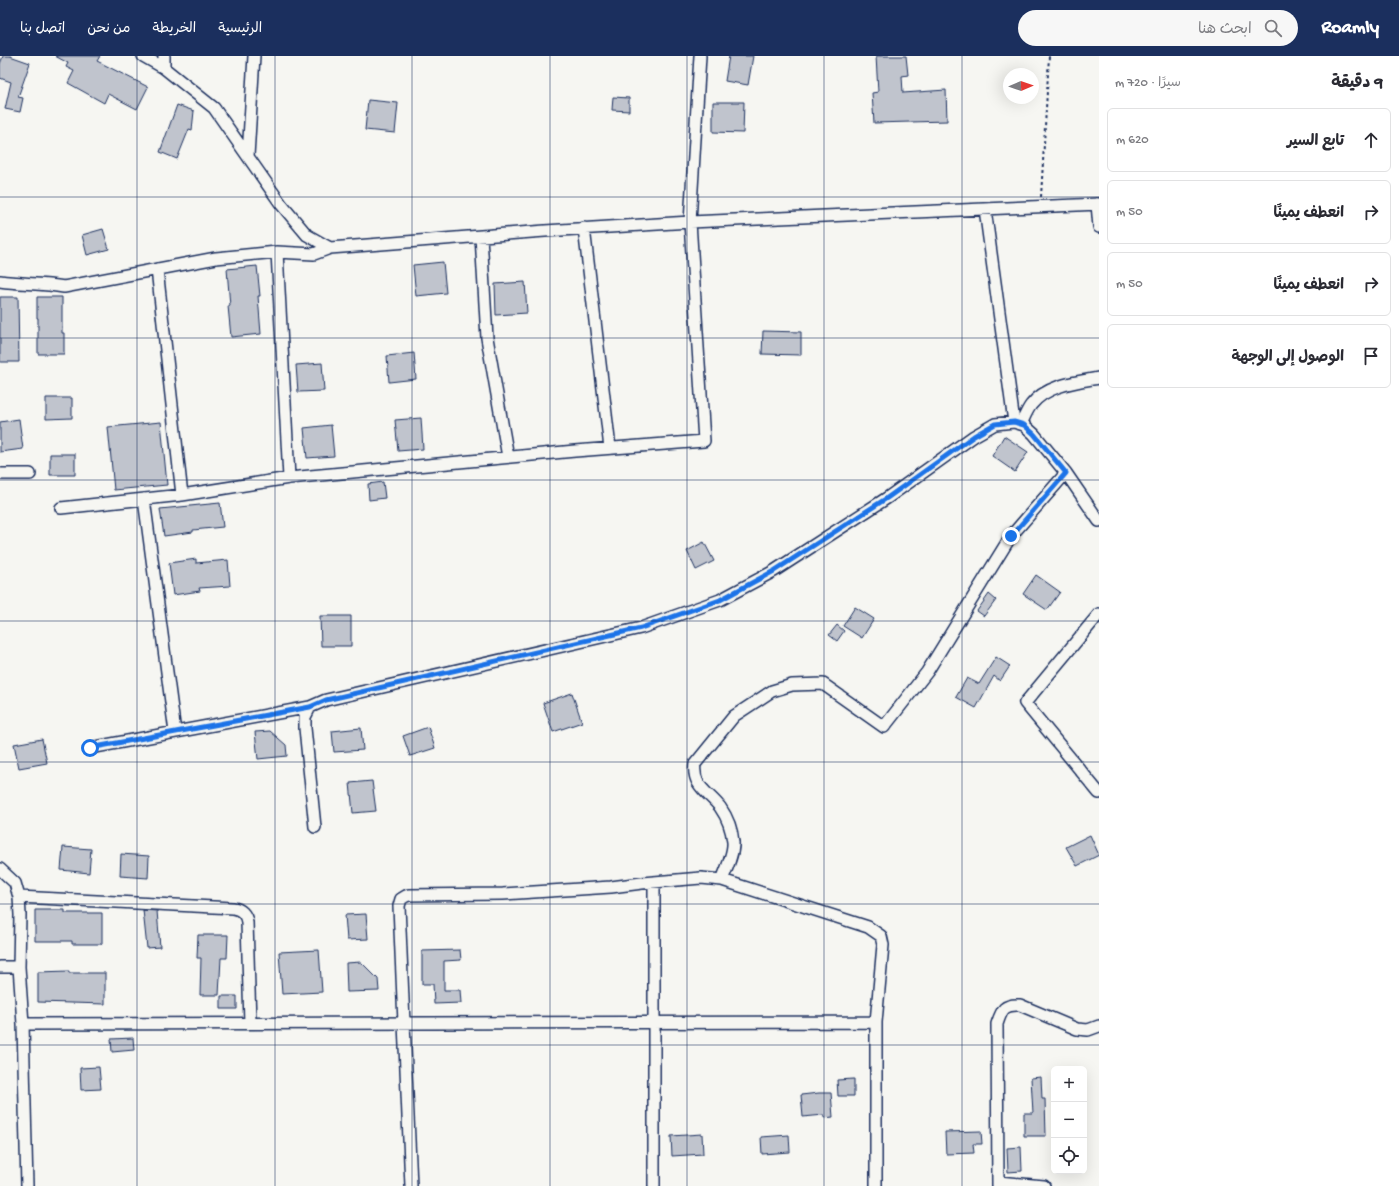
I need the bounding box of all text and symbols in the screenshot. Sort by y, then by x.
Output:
search box [1018,10,1298,46]
icon: search [1262,17,1284,39]
text: Roamly [1322,17,1379,40]
text: اتصل بنا [20,21,65,38]
text: من نحن [87,21,131,38]
text: الخريطة [153,21,196,38]
text: الرئيسية [218,21,262,38]
text: ابحث هنا [1198,21,1252,39]
north arrow [1003,68,1039,104]
text: 9 دقيقة [1331,74,1383,94]
text: سيرًا · 720 m [1115,76,1181,91]
icon: ahead [1360,129,1382,151]
text: 620 m [1116,133,1149,148]
text: تابع السير [1287,133,1344,151]
icon: right [1360,201,1382,223]
text: 50 m [1116,205,1143,220]
text: انعطف يمينًا [1273,205,1344,223]
icon: right [1360,273,1382,295]
text: 50 m [1116,277,1143,292]
text: انعطف يمينًا [1273,277,1344,295]
icon: arrive [1360,345,1382,367]
text: الوصول إلى الوجهة [1231,349,1344,367]
route end [1002,527,1020,545]
route start [81,739,99,757]
map controls [1051,1066,1087,1174]
button: + [1051,1066,1087,1102]
button: − [1051,1102,1087,1138]
button: locate [1051,1138,1087,1174]

